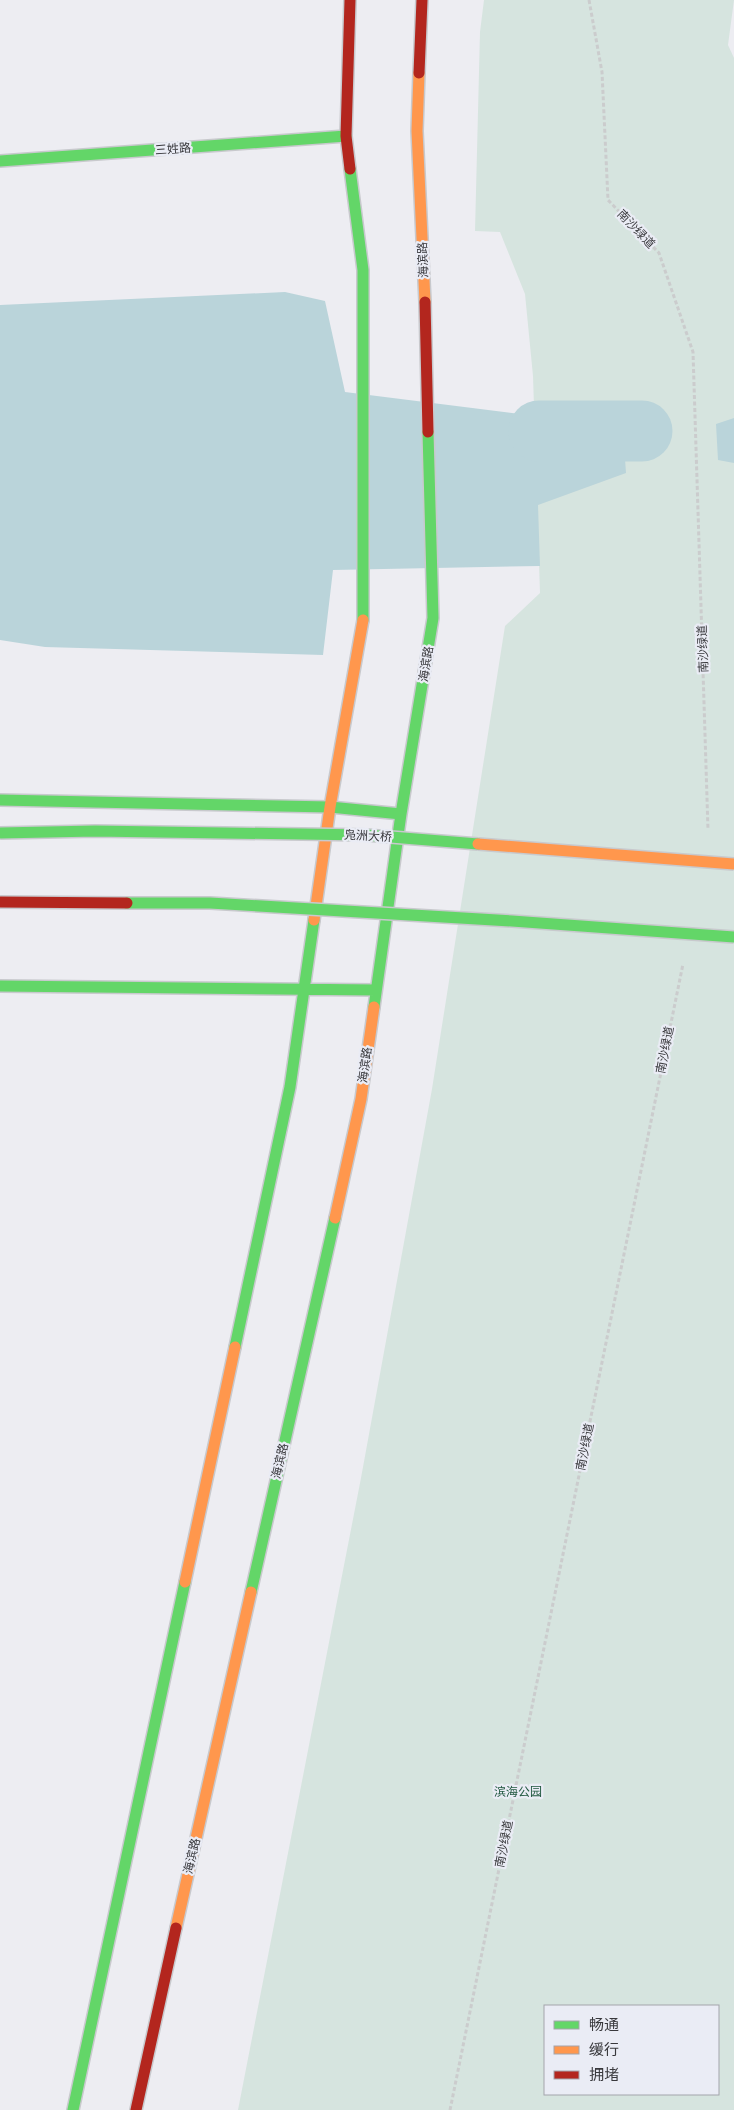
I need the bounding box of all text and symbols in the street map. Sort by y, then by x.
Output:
street label: 三姓路 [154,140,191,157]
street label: 南沙绿道 [614,206,658,251]
street label: 海滨路 [414,242,431,278]
street label: 南沙绿道 [694,625,711,673]
street label: 海滨路 [415,645,436,683]
street label: 凫洲大桥 [344,827,392,844]
street label: 南沙绿道 [653,1025,676,1075]
street label: 海滨路 [355,1046,374,1084]
street label: 南沙绿道 [573,1422,596,1472]
street label: 海滨路 [268,1442,291,1480]
park label: 滨海公园 [494,1784,542,1799]
street label: 南沙绿道 [492,1819,515,1869]
street label: 海滨路 [180,1837,203,1875]
legend [544,2005,719,2095]
text: 畅通 [589,2015,619,2033]
text: 缓行 [589,2040,619,2058]
text: 拥堵 [589,2065,619,2083]

